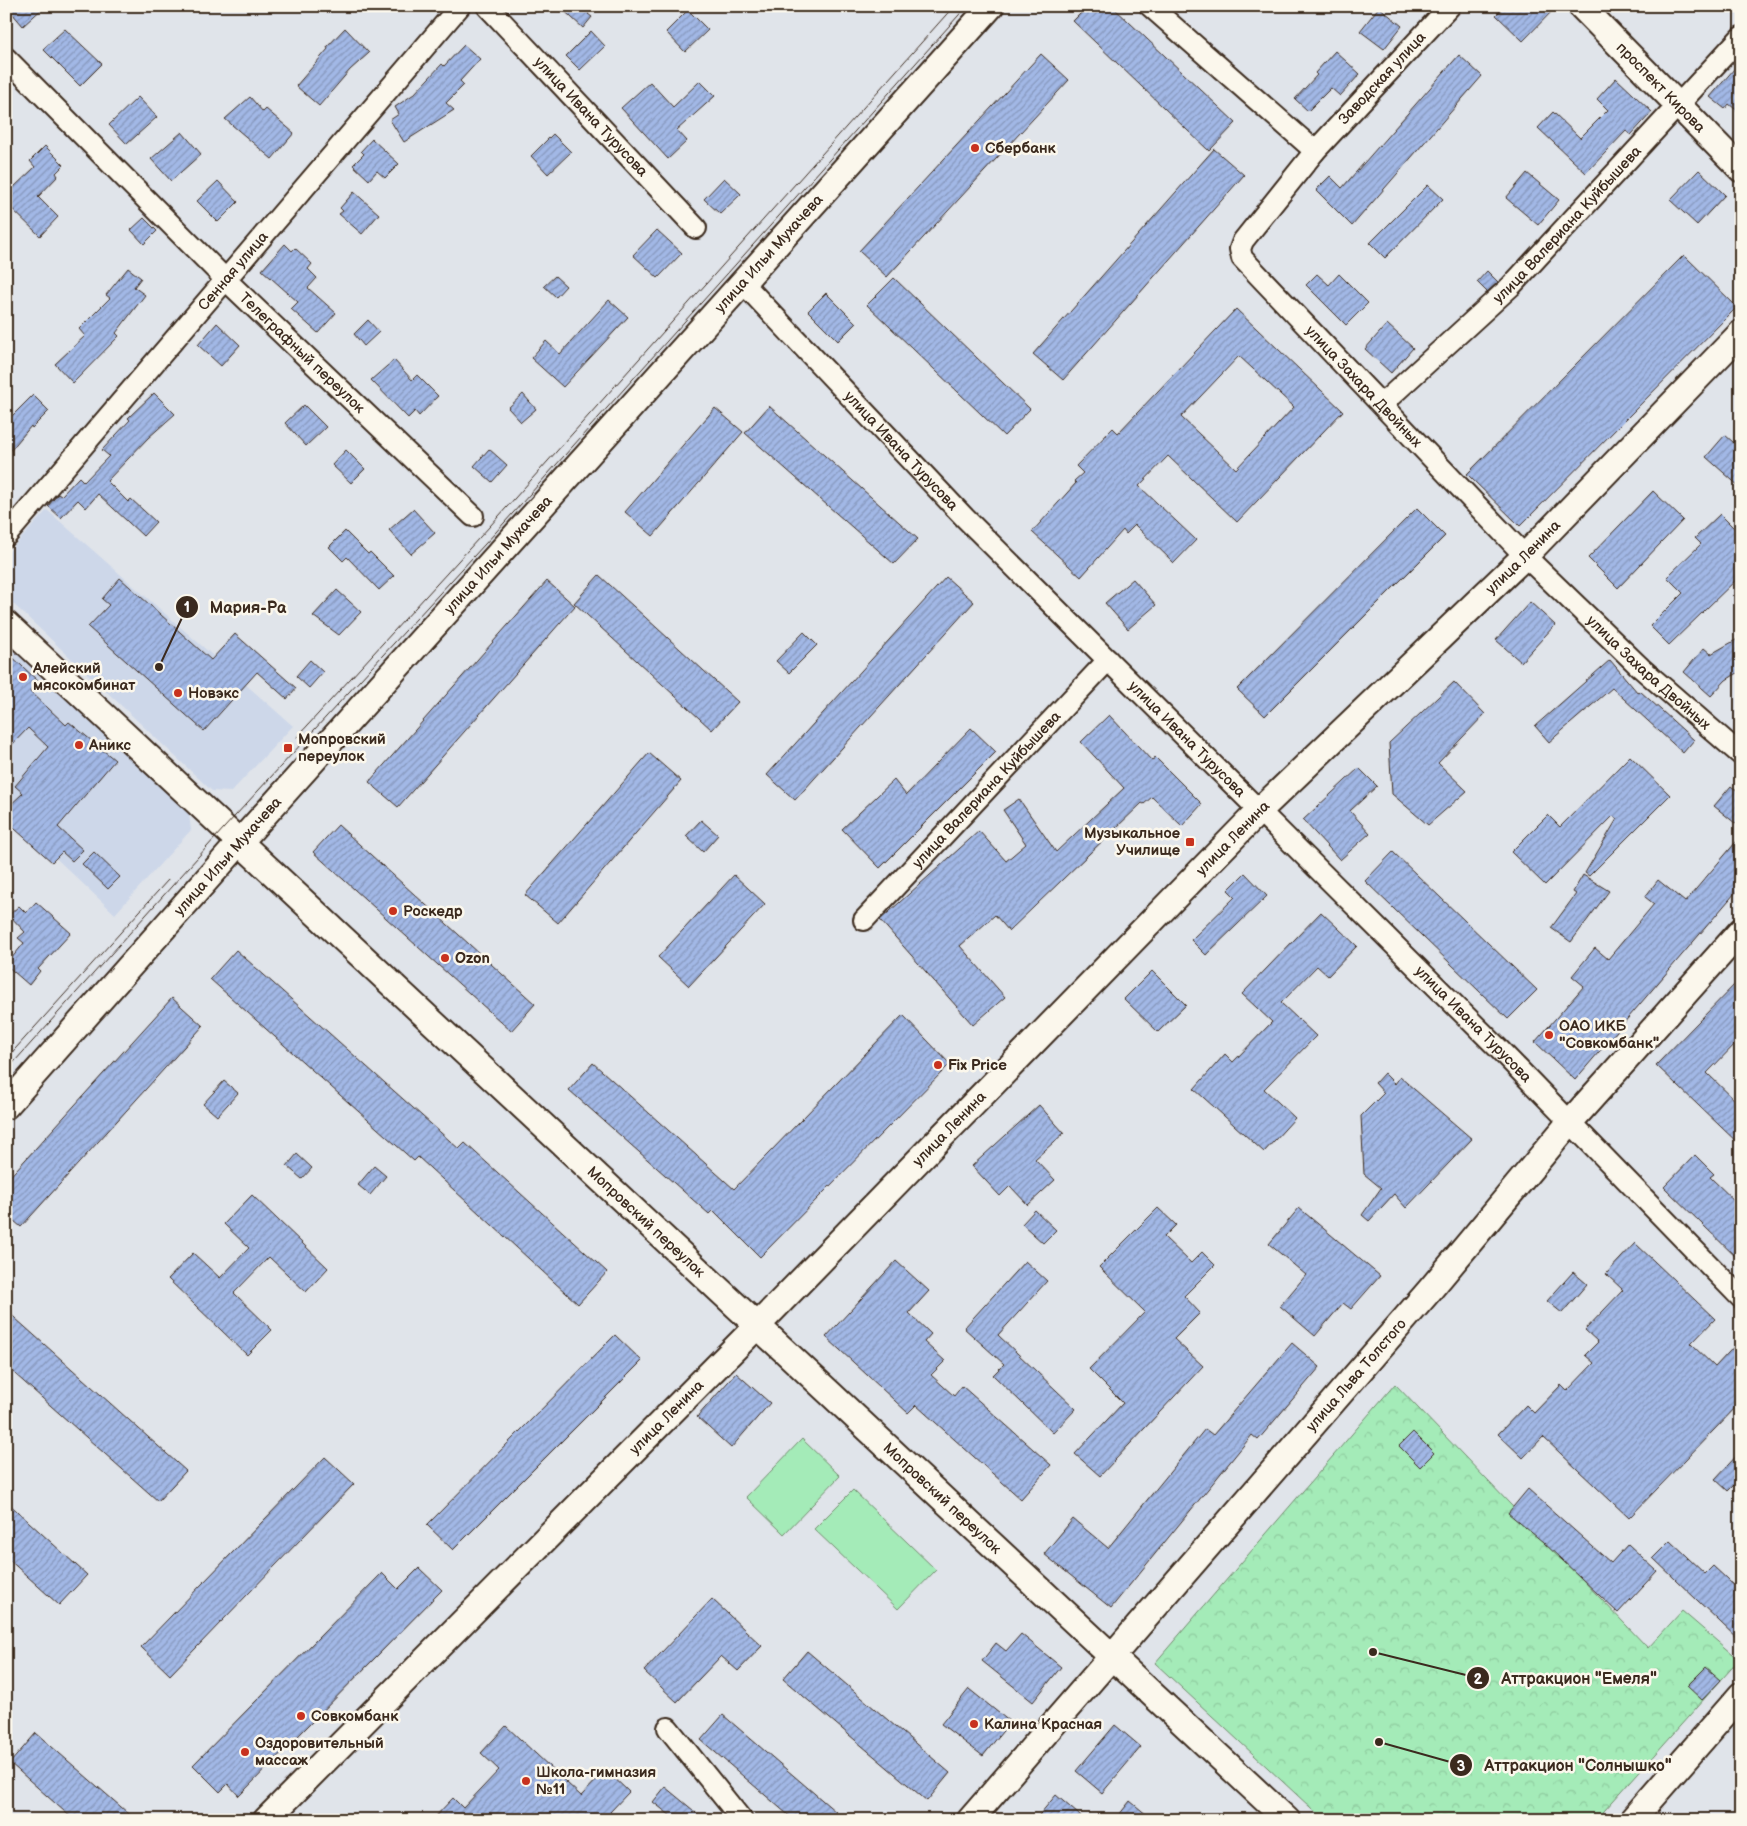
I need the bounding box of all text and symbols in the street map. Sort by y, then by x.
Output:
street label: Заводская улица [1335,28,1430,129]
street label: проспект Кирова [1612,38,1709,137]
street label: улица Ивана Турусова [530,53,652,181]
place label: Сбербанк [985,139,1057,158]
marker: Сбербанк [969,142,981,154]
street label: улица Валериана Куйбышева [1489,142,1646,308]
street label: улица Ильи Мухачева [711,190,827,317]
street label: Сенная улица [194,228,273,315]
street label: Телеграфный переулок [235,289,369,418]
street label: улица Захара Двойных [1301,322,1426,452]
street label: улица Ивана Турусова [840,387,962,515]
street label: улица Ильи Мухачева [440,492,557,618]
street label: улица Ленина [1482,516,1565,599]
callout: Мария-Ра [175,592,297,623]
text: 1 [184,598,190,617]
text: Мария-Ра [210,599,287,618]
street label: улица Захара Двойных [1582,612,1714,734]
place label: Алейский мясокомбинат [32,659,136,695]
marker: Алейский мясокомбинат [17,671,29,683]
street label: улица Ивана Турусова [1124,677,1250,802]
place label: Новэкс [188,684,240,703]
marker: Новэкс [172,687,184,699]
street label: улица Валериана Куйбышева [908,707,1065,873]
place label: Мопровский переулок [298,730,386,766]
place label: Аникс [88,736,131,755]
marker: Аникс [73,739,85,751]
marker: Мопровский переулок [282,742,294,754]
street label: улица Ильи Мухачева [170,793,286,920]
street label: улица Ленина [1192,797,1274,880]
place label: Музыкальное Училище [1084,824,1180,860]
marker: Музыкальное Училище [1184,836,1196,848]
place label: Роскедр [403,902,463,921]
marker: Роскедр [387,905,399,917]
place label: Ozon [455,949,490,968]
marker: Ozon [439,952,451,964]
street label: улица Ивана Турусова [1411,962,1536,1087]
place label: ОАО ИКБ "Совкомбанк" [1559,1017,1659,1053]
marker: ОАО ИКБ "Совкомбанк" [1543,1029,1555,1041]
place label: Fix Price [948,1056,1007,1075]
marker: Fix Price [932,1059,944,1071]
street label: улица Ленина [909,1087,991,1171]
street label: Мопровский переулок [583,1162,709,1282]
street label: улица Льва Толстого [1302,1315,1411,1436]
street label: улица Ленина [626,1376,708,1459]
street label: Мопровский переулок [879,1439,1005,1558]
callout: Аттракцион "Емеля" [1466,1663,1667,1694]
text: 2 [1474,1670,1483,1689]
text: Аттракцион "Емеля" [1500,1670,1657,1689]
place label: Совкомбанк [311,1707,399,1726]
marker: Совкомбанк [295,1710,307,1722]
place label: Калина Красная [984,1715,1102,1734]
marker: Калина Красная [968,1718,980,1730]
place label: Оздоровительный массаж [255,1734,384,1770]
marker: Оздоровительный массаж [239,1746,251,1758]
callout: Аттракцион "Солнышко" [1449,1750,1681,1781]
text: 3 [1457,1757,1466,1776]
text: Аттракцион "Солнышко" [1483,1757,1672,1776]
place label: Школа-гимназия №11 [536,1763,656,1799]
marker: Школа-гимназия №11 [520,1775,532,1787]

